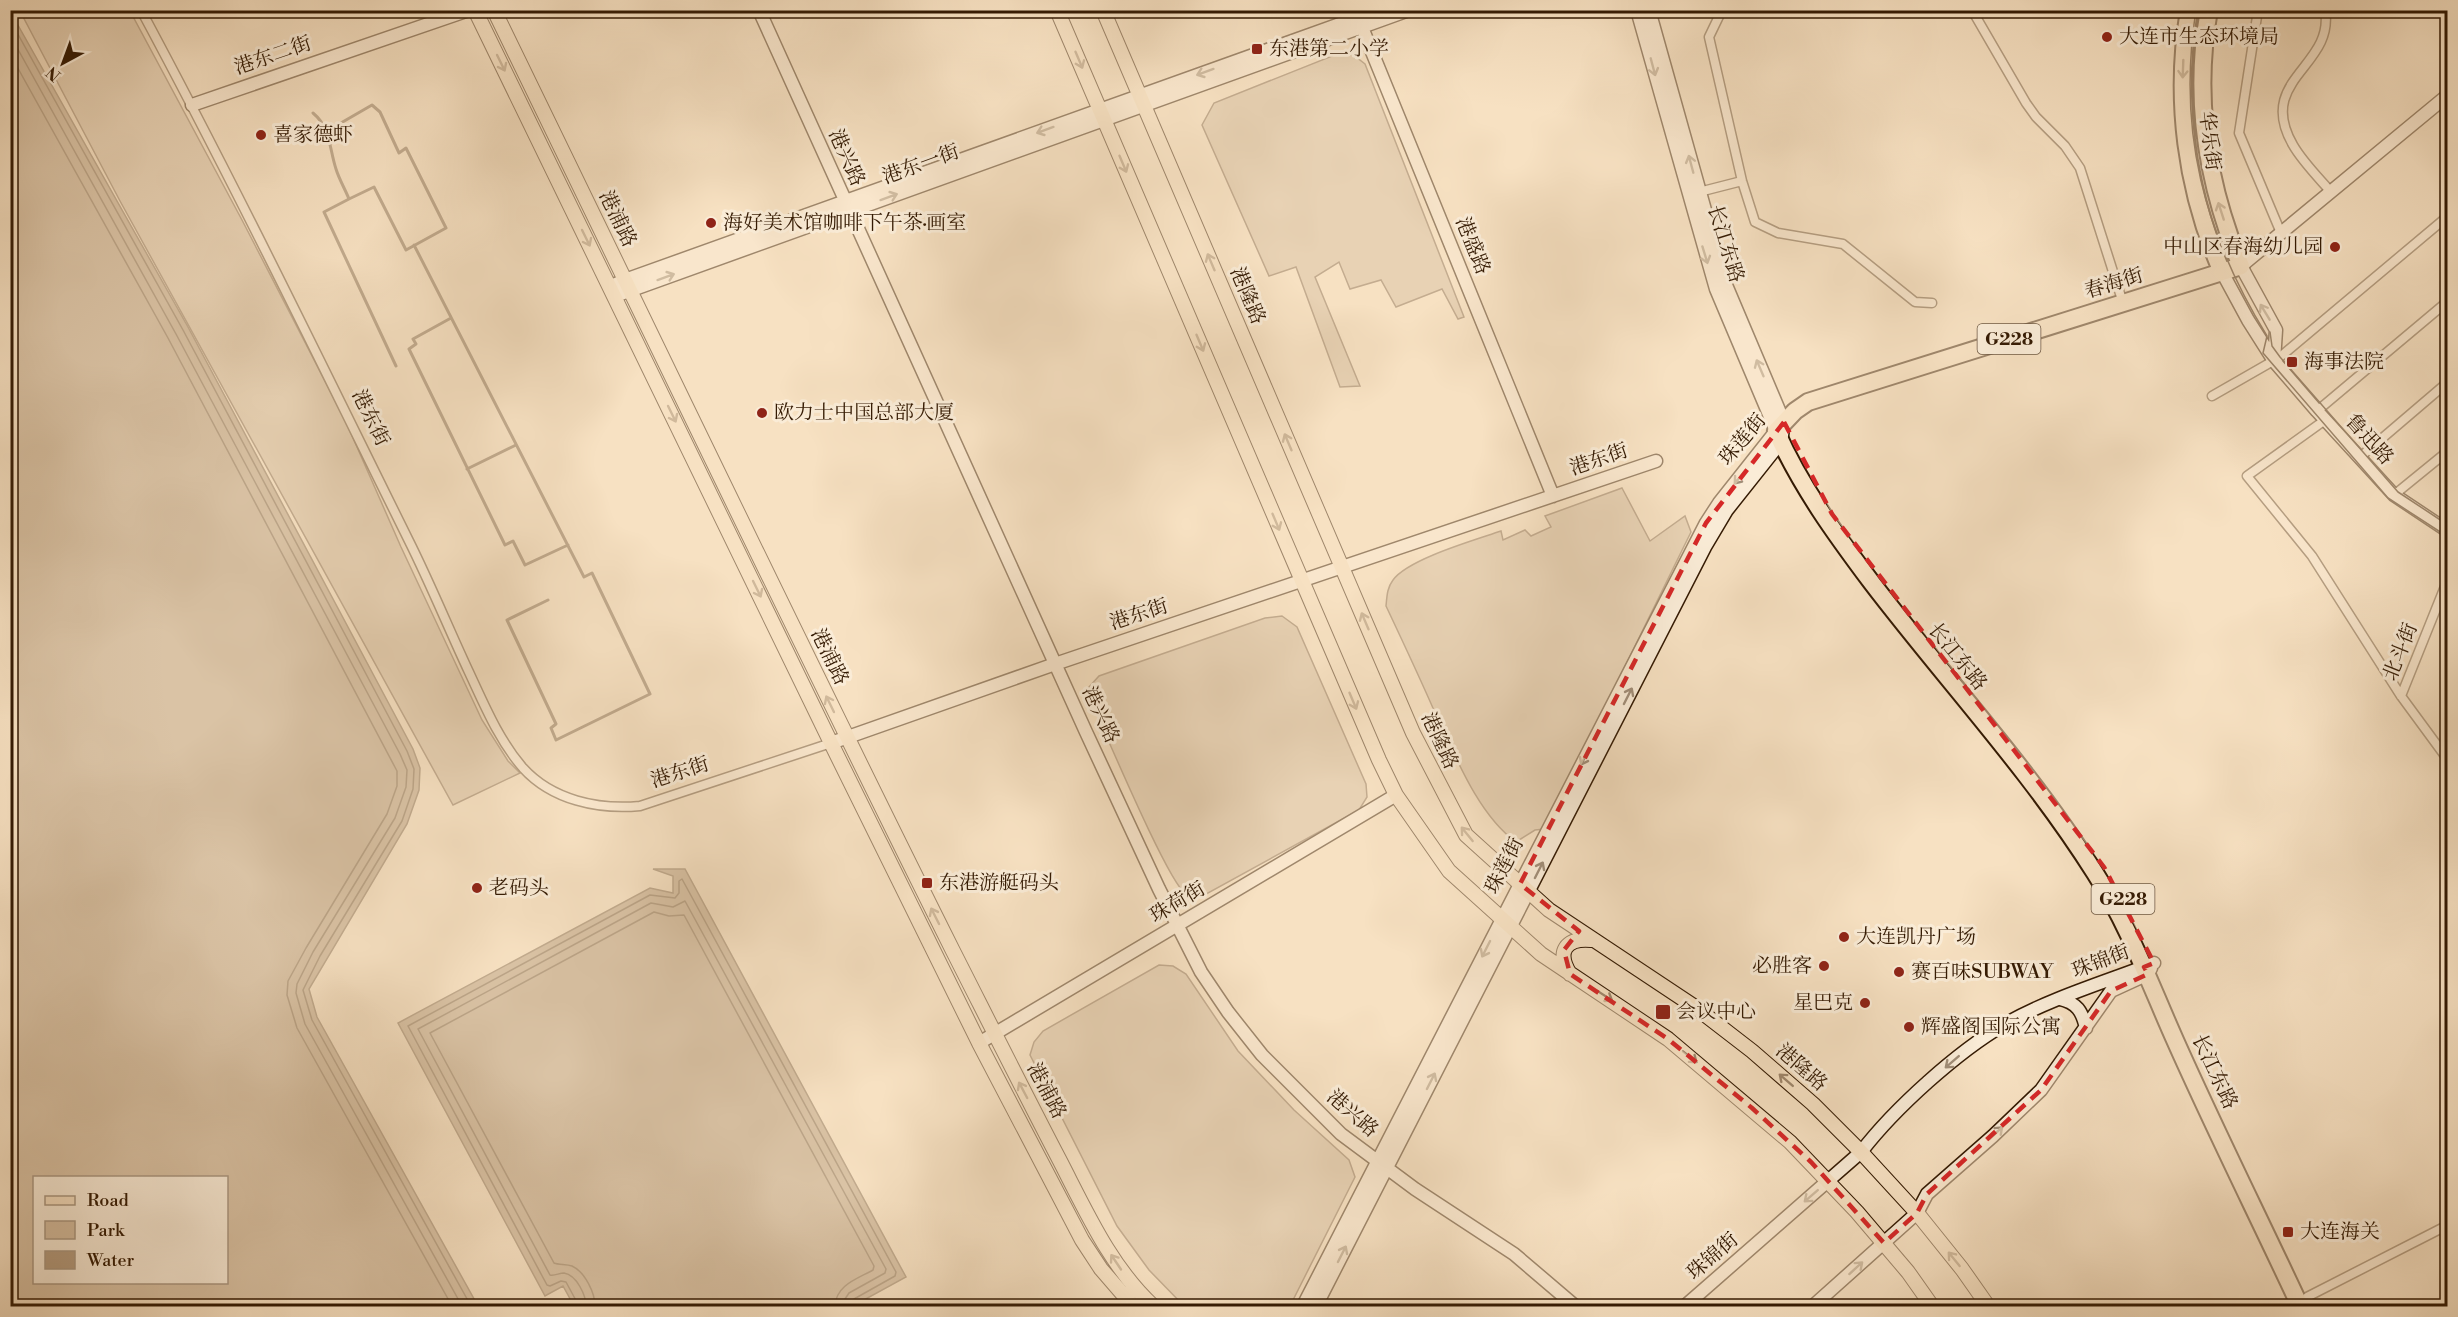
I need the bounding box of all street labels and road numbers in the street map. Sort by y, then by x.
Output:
street label: 港东二街 [231,31,315,81]
street label: 华乐街 [2193,110,2225,172]
street label: 港兴路 [822,126,870,190]
street label: 港东一街 [879,140,963,190]
street label: 港浦路 [593,187,641,251]
street label: 长江东路 [1701,202,1749,286]
street label: 港盛路 [1449,214,1495,278]
street label: 春海街 [2082,263,2146,305]
street label: 港隆路 [1224,264,1270,328]
road number: G228 [1978,324,2040,354]
street label: 港东街 [346,386,394,450]
street label: 珠莲街 [1714,409,1772,471]
street label: 鲁迅路 [2340,409,2398,471]
street label: 港东街 [1567,438,1631,482]
street label: 港东街 [1107,594,1171,636]
street label: 长江东路 [1922,618,1992,696]
street label: 北斗街 [2378,620,2424,684]
street label: 港浦路 [805,625,853,689]
street label: 港兴路 [1076,683,1124,747]
street label: 港隆路 [1415,709,1463,773]
street label: 港东街 [648,752,712,794]
street label: 珠莲街 [1480,834,1530,898]
street label: 珠荷街 [1146,877,1210,929]
road number: G228 [2092,884,2154,914]
street label: 珠锦街 [2069,940,2133,984]
street label: 长江东路 [2186,1030,2242,1114]
street label: 港隆路 [1770,1039,1832,1097]
street label: 港浦路 [1021,1059,1071,1123]
street label: 港兴路 [1321,1085,1383,1143]
street label: 珠锦街 [1682,1228,1744,1286]

